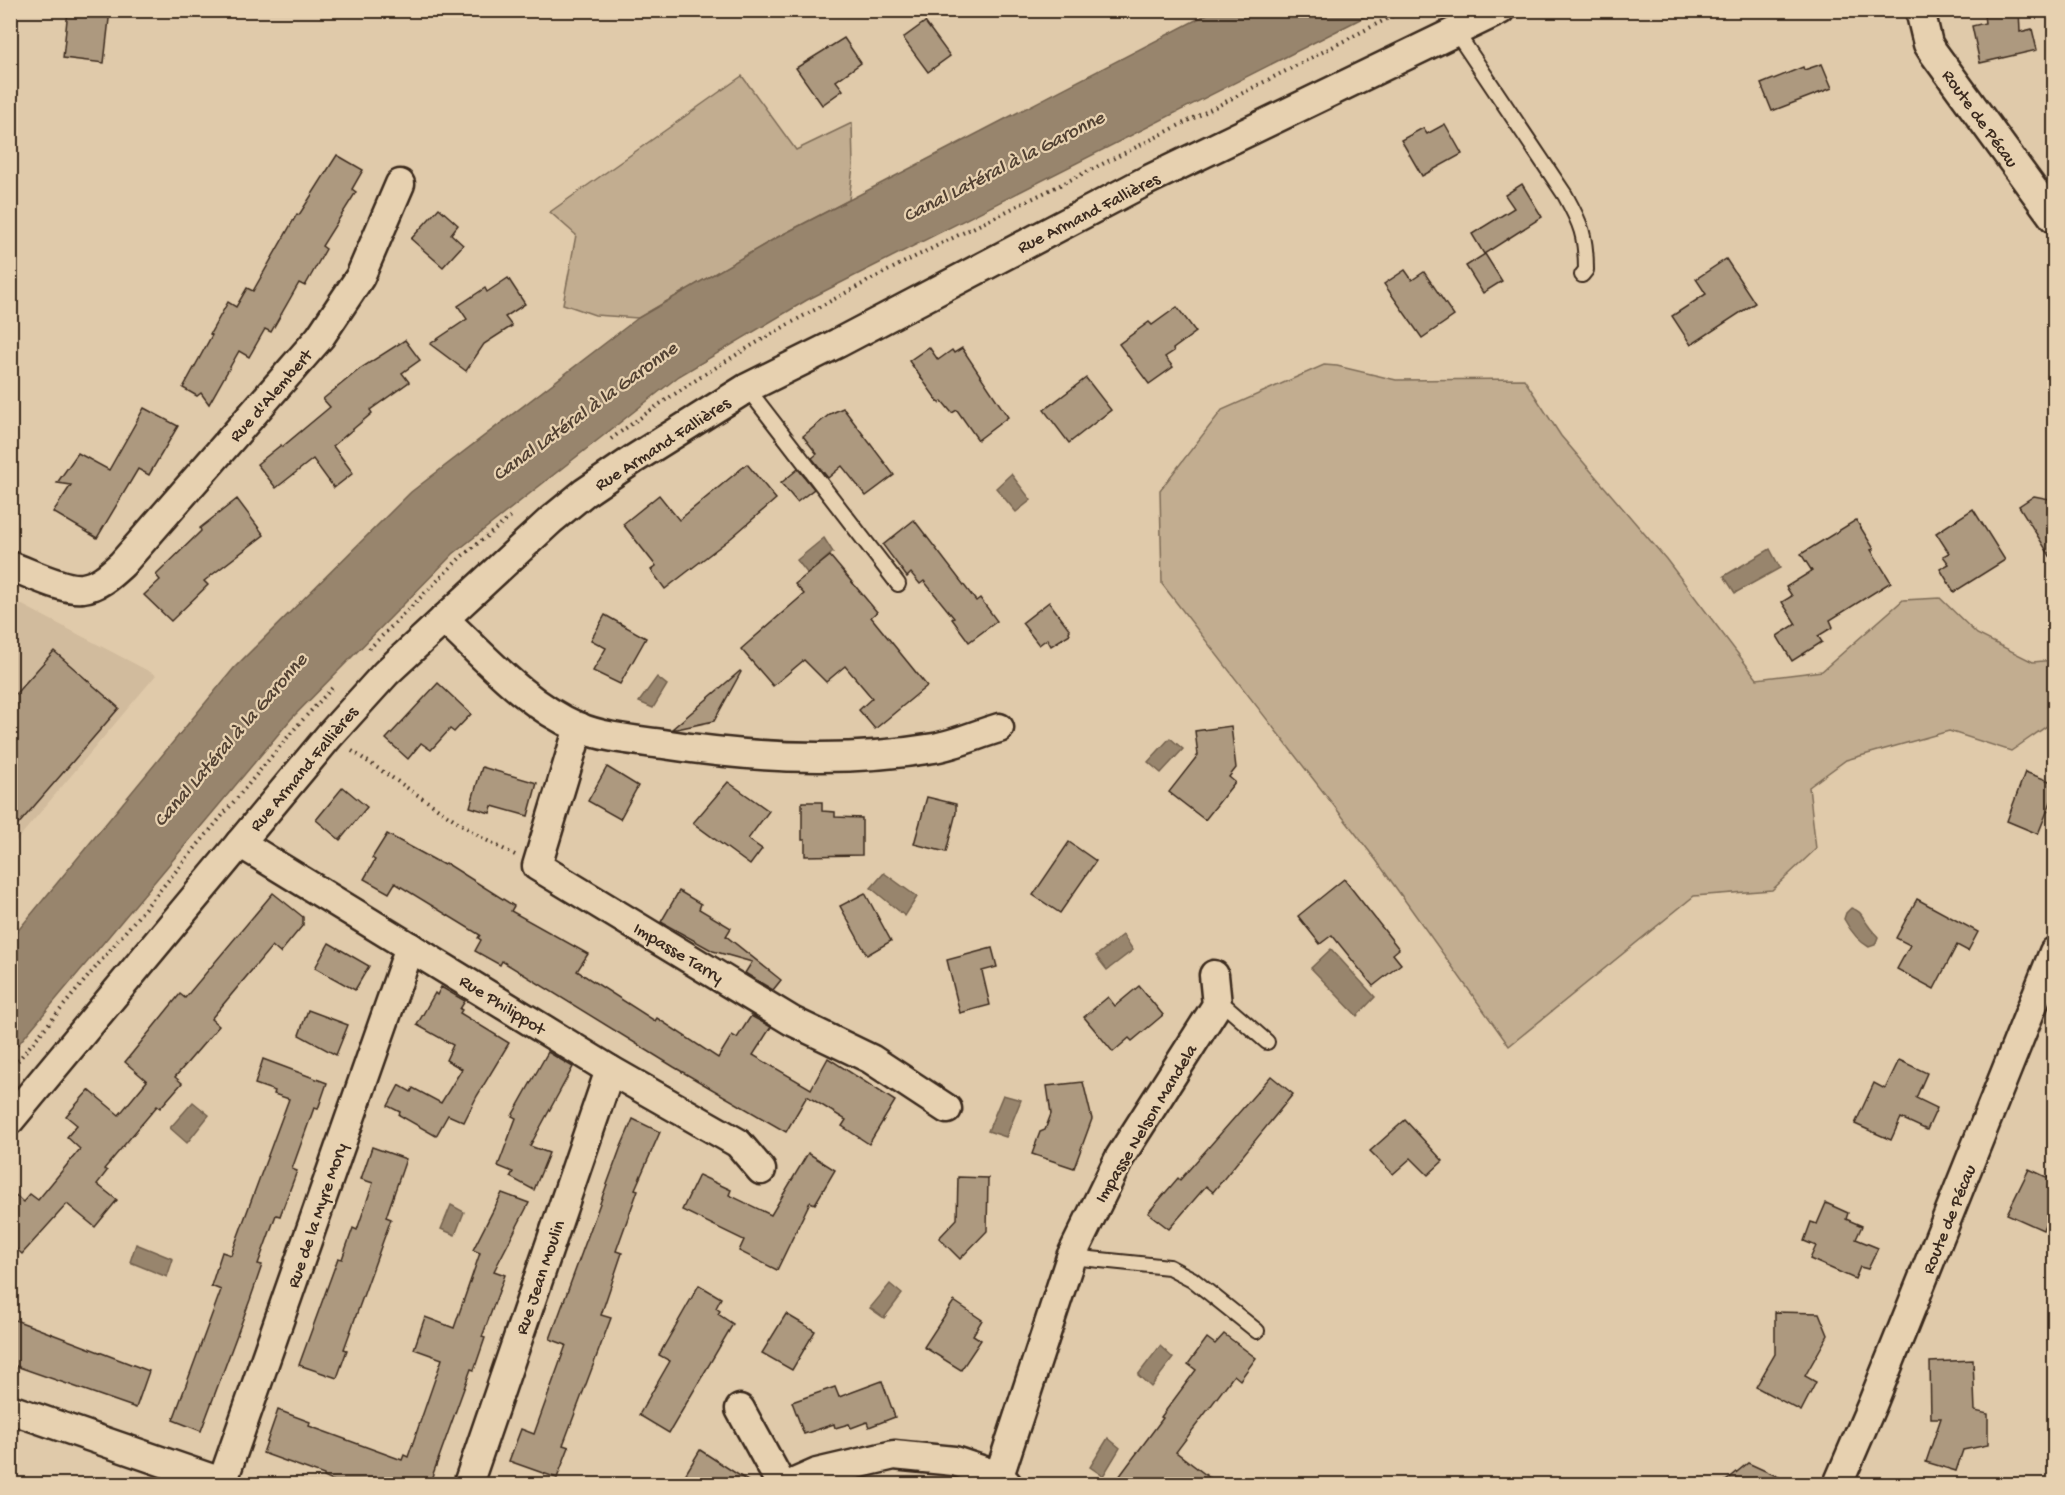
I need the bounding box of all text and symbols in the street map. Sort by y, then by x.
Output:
street label: Route de Pécau [1936,66,2022,173]
water label: Canal Latéral à la Garonne [900,107,1110,229]
street label: Rue Armand Fallières [1014,169,1165,259]
water label: Canal Latéral à la Garonne [489,338,683,488]
street label: Rue d'Alembert [226,345,319,447]
street label: Rue Armand Fallières [592,393,736,497]
water label: Canal Latéral à la Garonne [150,649,314,833]
street label: Rue Armand Fallières [246,702,364,837]
street label: Impasse Tarry [629,919,727,989]
street label: Rue Philippot [455,971,550,1042]
street label: Impasse Nelson Mandela [1091,1040,1203,1207]
street label: Rue de la Myre Mory [284,1140,353,1291]
street label: Route de Pécau [1919,1162,1982,1278]
street label: Rue Jean Moulin [512,1217,571,1338]

